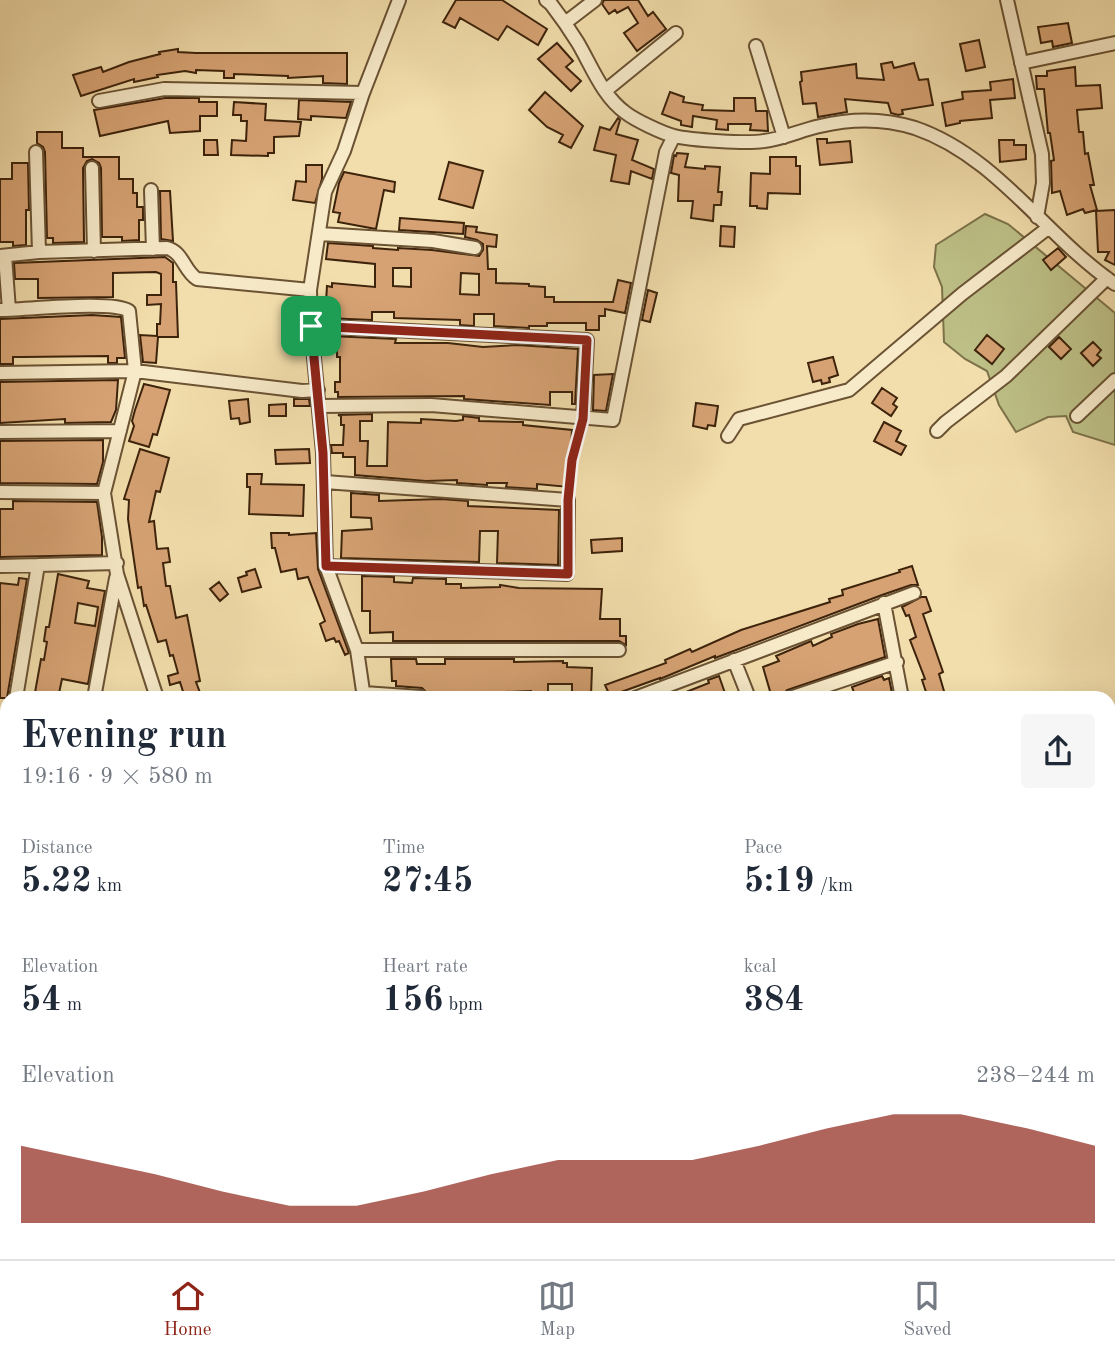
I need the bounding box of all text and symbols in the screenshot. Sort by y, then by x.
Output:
pin [281,296,341,356]
icon: arrive [292,307,330,345]
button: share [1021,714,1095,788]
text: Evening run [21,718,227,756]
text: 19:16 · 9 × 580 m [21,765,213,788]
text: Distance [21,839,93,858]
text: Time [382,839,425,858]
text: Pace [744,839,782,858]
text: 5.22 [21,864,92,899]
text: 27:45 [382,864,473,899]
text: 5:19 [744,864,814,899]
text: km [92,877,122,896]
text: /km [814,877,853,896]
text: Elevation [21,958,98,977]
text: Heart rate [382,958,468,977]
text: kcal [744,958,776,977]
text: 54 [21,983,62,1018]
text: 156 [382,983,443,1018]
text: 384 [744,983,805,1018]
text: m [62,996,82,1015]
text: bpm [443,996,483,1015]
text: Elevation [21,1064,115,1087]
text: 238–244 m [976,1064,1095,1087]
tab: Home [163,1277,212,1342]
tab: Map [538,1277,576,1342]
tab: Saved [903,1277,952,1342]

